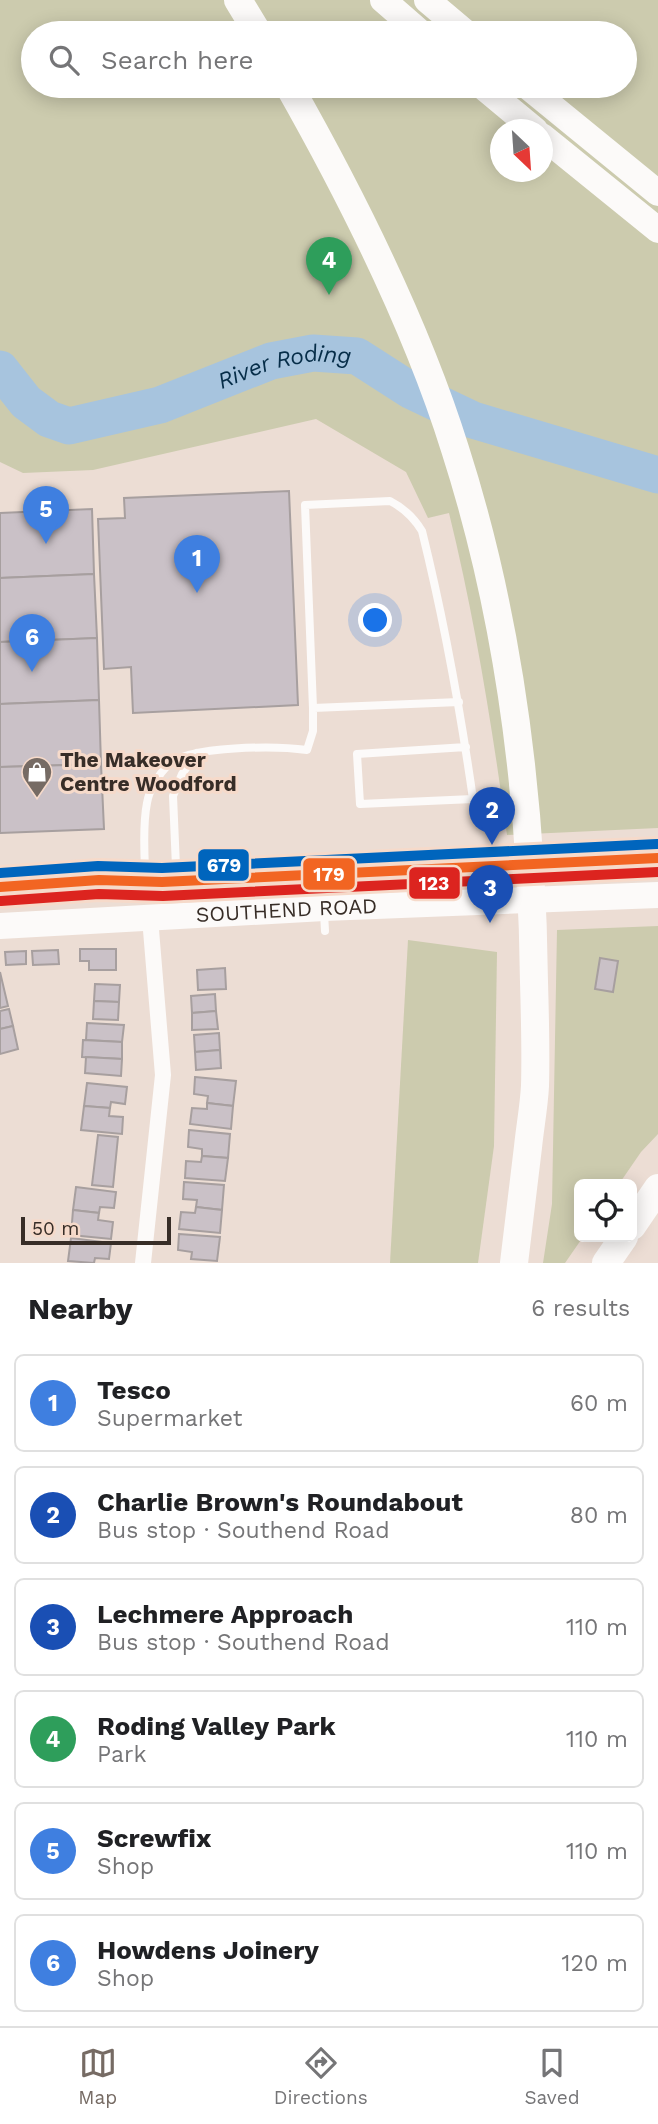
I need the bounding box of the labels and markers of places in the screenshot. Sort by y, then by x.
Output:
pin: 4 [306,237,352,295]
pin: 5 [23,486,69,544]
pin: 1 [174,535,220,593]
pin: 6 [9,614,55,672]
place label: The Makeover Centre Woodford [60,747,237,796]
shop icon: The Makeover Centre Woodford [20,755,54,799]
pin: 2 [469,787,515,845]
pin: 3 [467,865,513,923]

